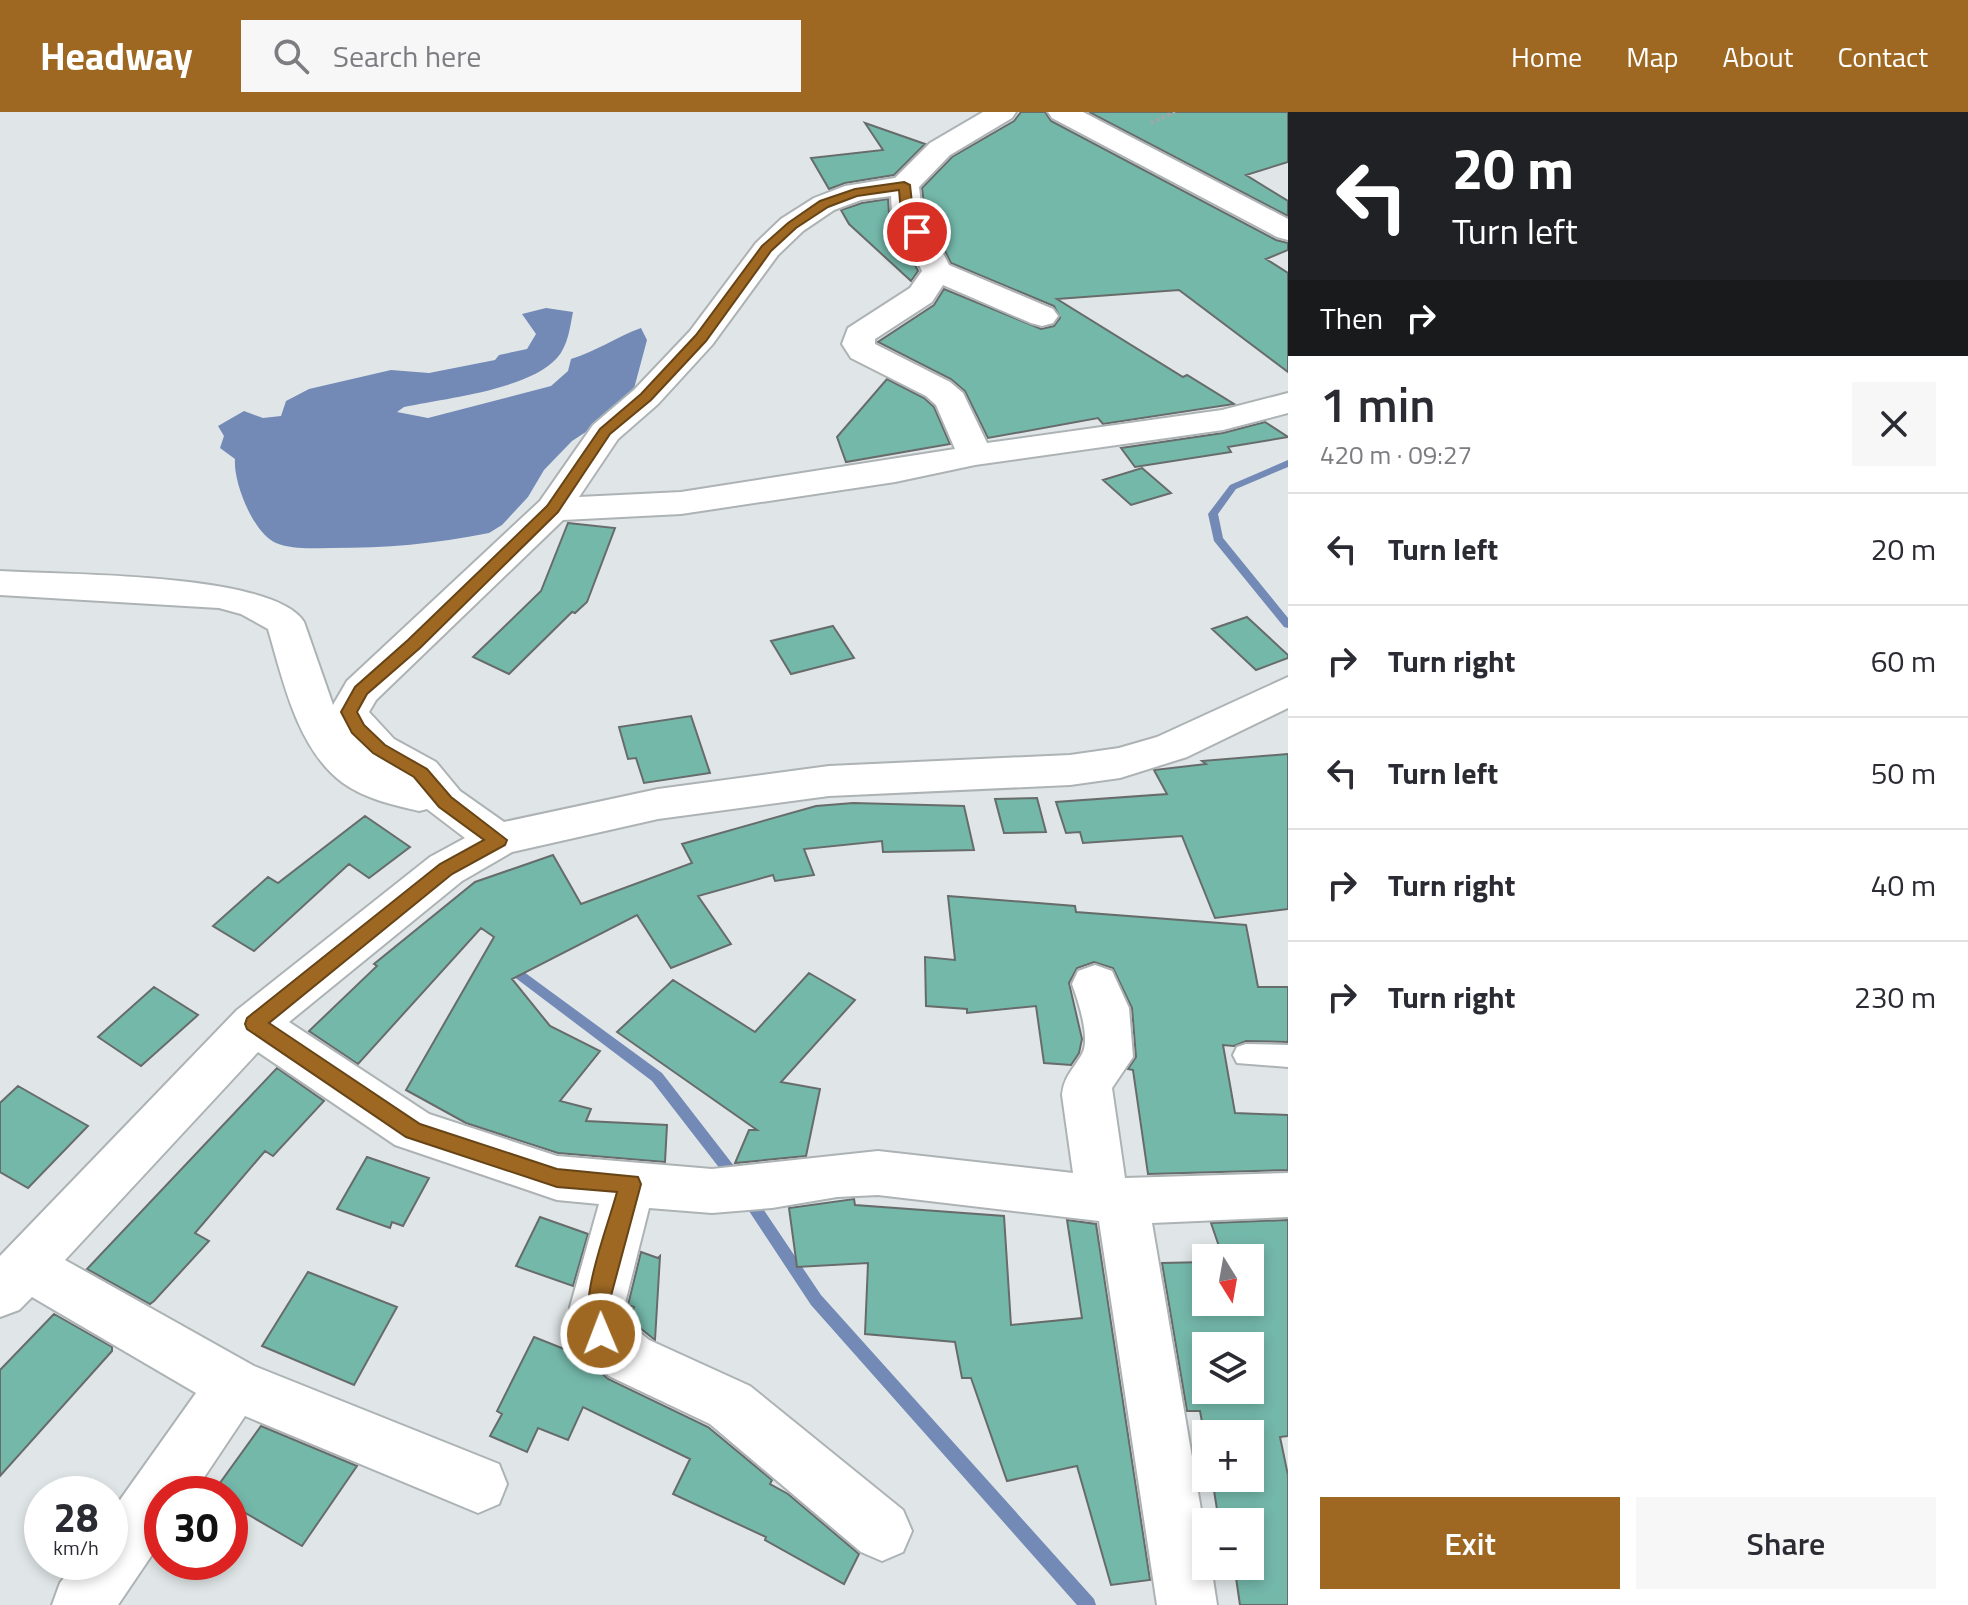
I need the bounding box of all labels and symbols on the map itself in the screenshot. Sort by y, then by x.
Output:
pin [883,198,951,266]
north arrow [1192,1244,1264,1316]
position arrow [559,1292,643,1376]
speed limit sign: 30 [144,1476,248,1580]

